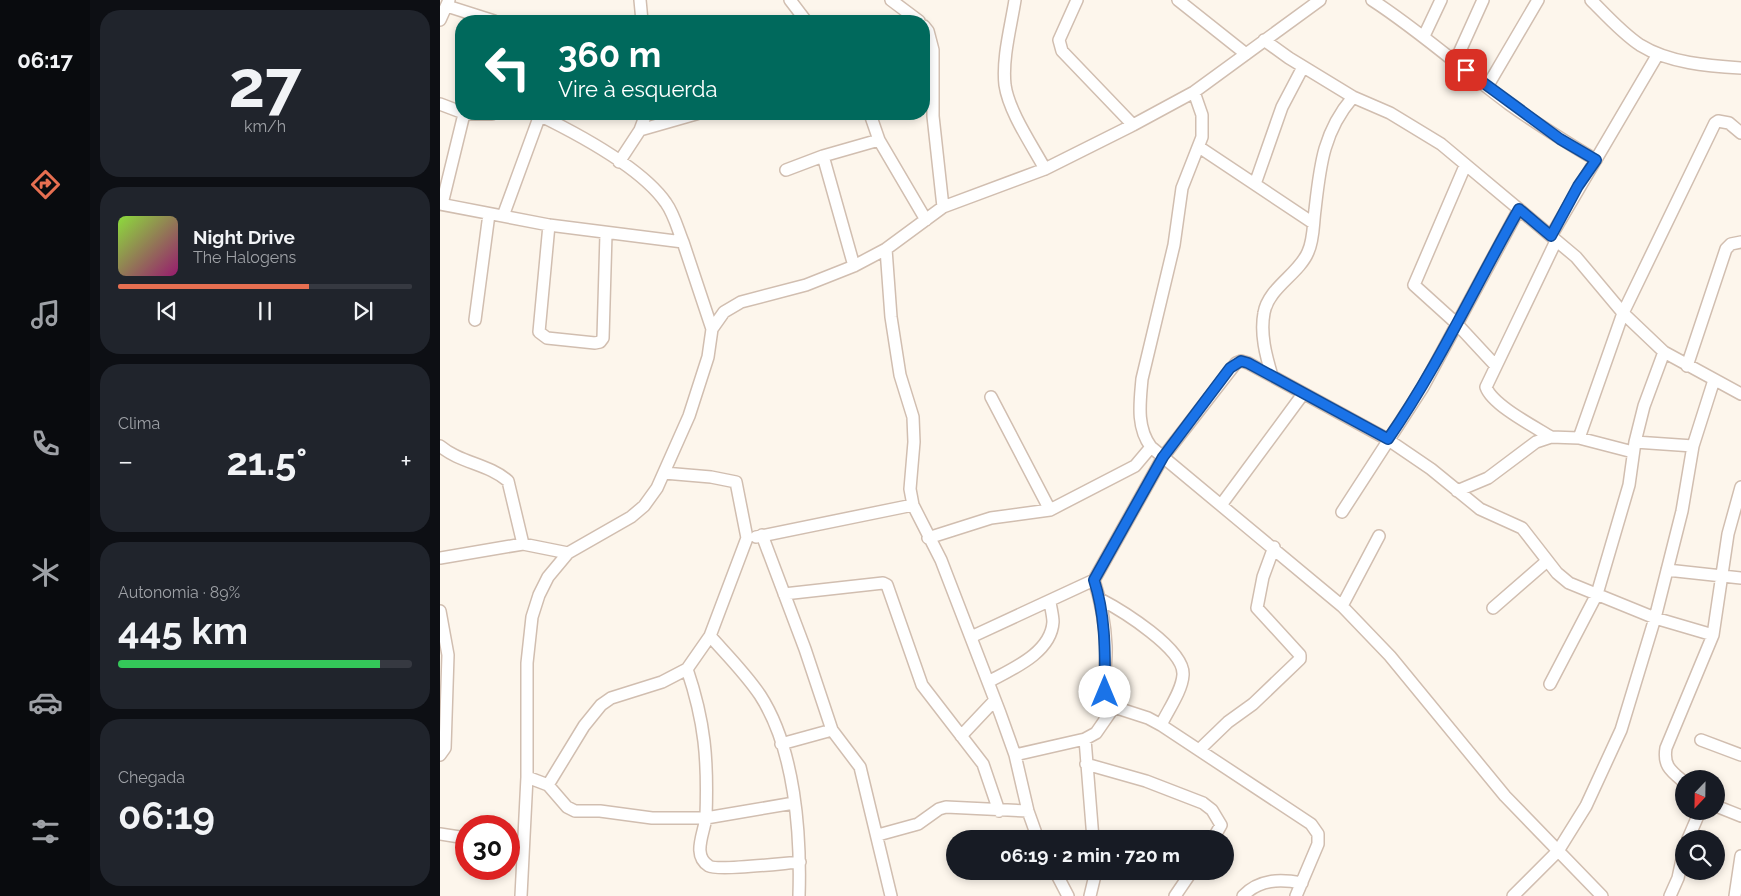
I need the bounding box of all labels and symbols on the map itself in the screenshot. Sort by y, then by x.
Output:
pin [1445,49,1487,91]
position arrow [1078,665,1130,717]
north arrow [1675,770,1725,820]
speed limit sign: 30 [455,815,520,880]

